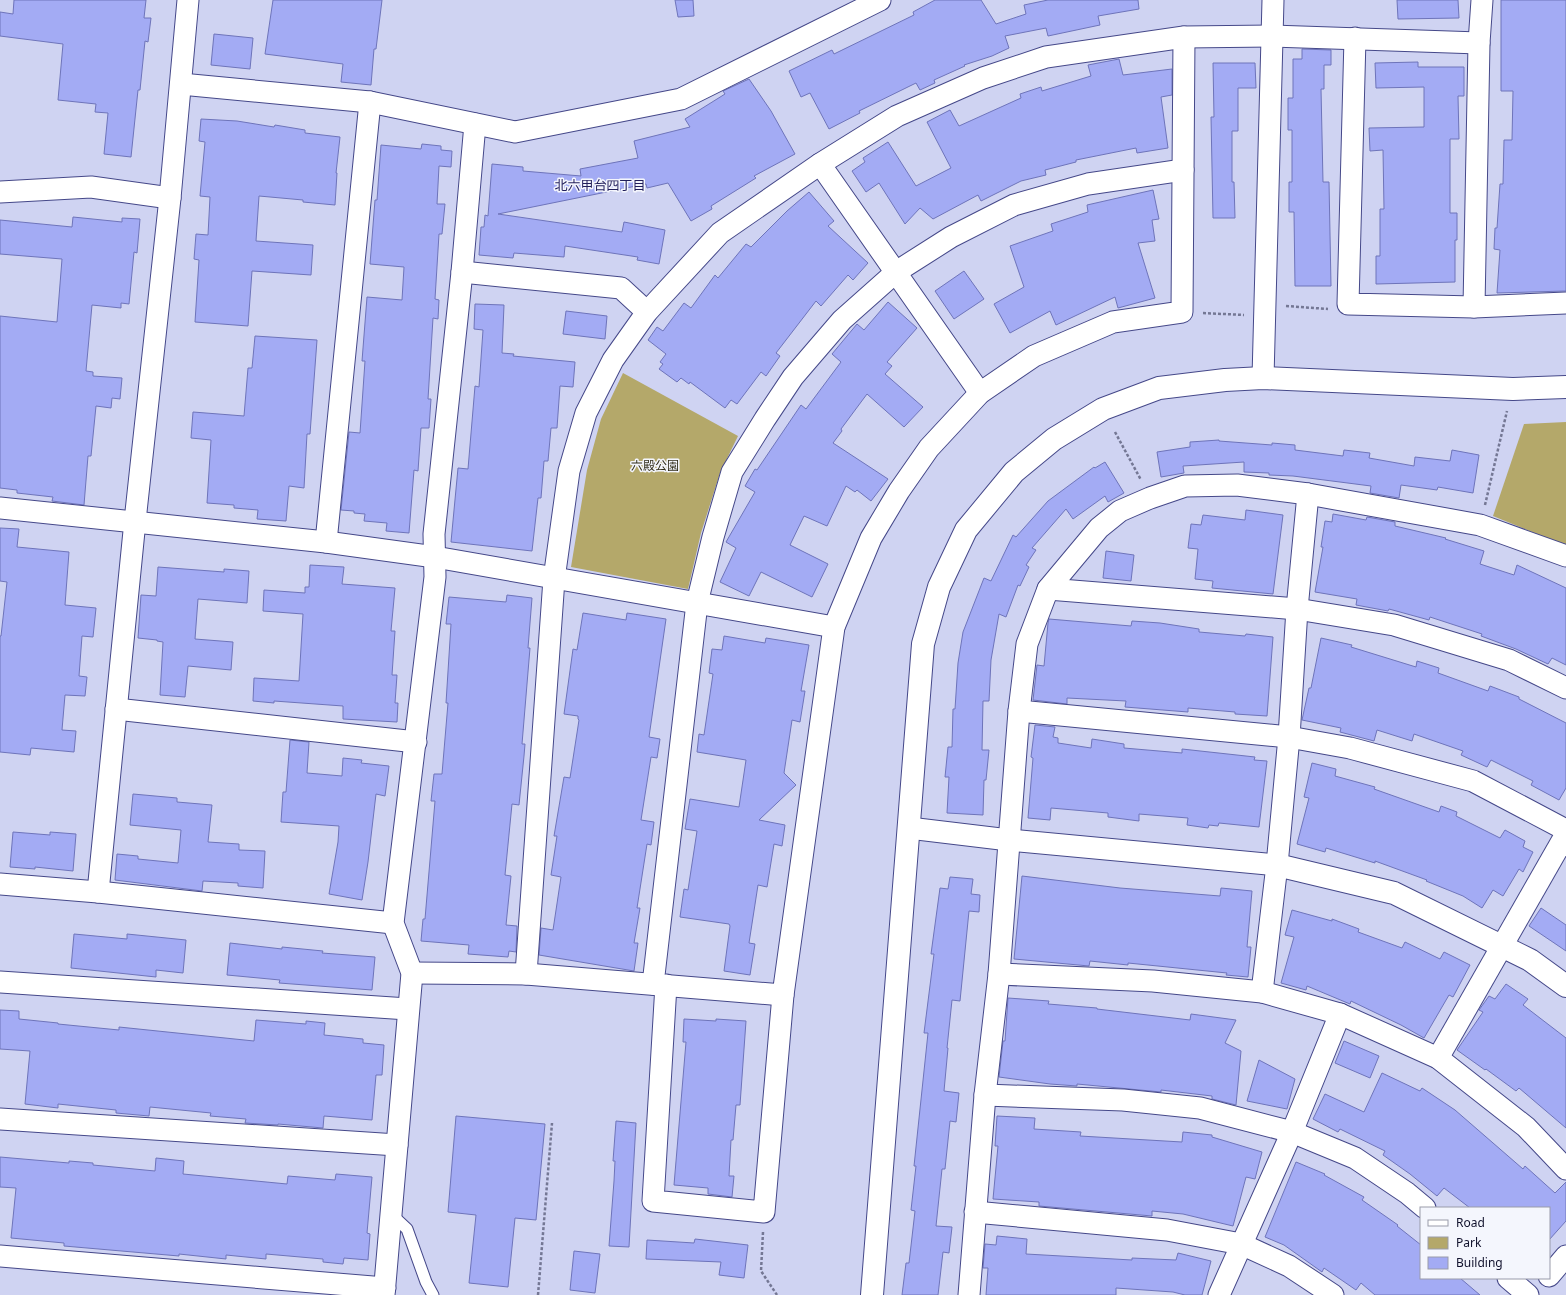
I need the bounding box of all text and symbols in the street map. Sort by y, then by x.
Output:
district label: 北六甲台四丁目 [554,176,646,194]
park label: 六殿公園 [631,457,679,474]
legend [1420,1207,1550,1279]
text: Road [1456,1214,1485,1231]
text: Park [1456,1234,1482,1251]
text: Building [1456,1254,1503,1271]

